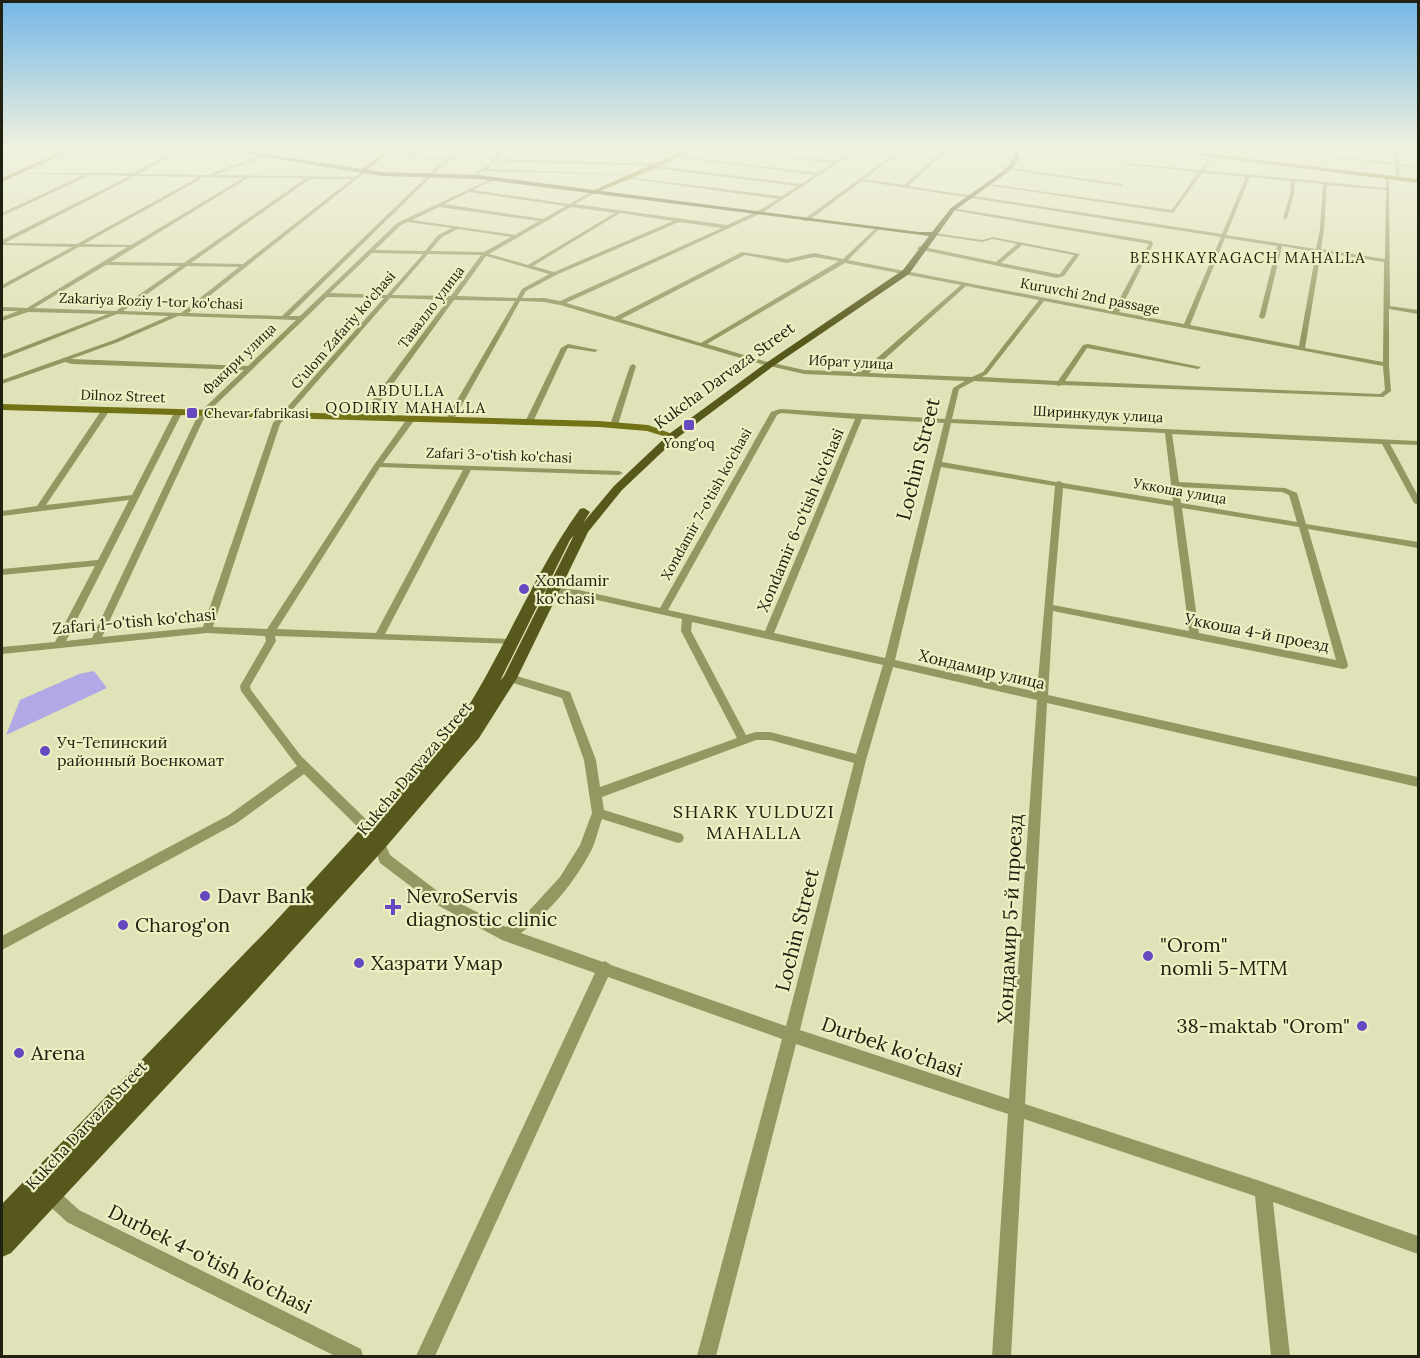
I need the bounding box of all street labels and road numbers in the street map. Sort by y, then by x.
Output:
street label: Тавалло улица [394,262,468,352]
street label: G'ulom Zafariy ko'chasi [287,267,399,393]
street label: Kuruvchi 2nd passage [1019,274,1162,318]
street label: Zakariya Roziy 1-tor ko'chasi [59,289,244,313]
street label: Kukcha Darvaza Street [650,317,799,433]
street label: Факири улица [198,319,280,399]
street label: Ибрат улица [808,351,894,373]
street label: Dilnoz Street [80,386,167,407]
street label: Lochin Street [890,395,945,523]
street label: Ширинкудук улица [1032,402,1164,426]
street label: Xondamir 7-o'tish ko'chasi [657,425,755,583]
street label: Xondamir 6-o'tish ko'chasi [752,425,848,615]
street label: Zafari 3-o'tish ko'chasi [426,443,573,467]
street label: Уккоша улица [1131,474,1228,508]
street label: Zafari 1-o'tish ko'chasi [51,604,217,638]
street label: Уккоша 4-й проезд [1182,608,1332,656]
street label: Хондамир улица [917,645,1047,693]
street label: Kukcha Darvaza Street [352,696,476,839]
street label: Хондамир 5-й проезд [992,813,1027,1024]
street label: Lochin Street [769,866,824,994]
street label: Durbek ko'chasi [818,1011,966,1082]
street label: Kukcha Darvaza Street [21,1056,151,1194]
street label: Durbek 4-o'tish ko'chasi [104,1198,316,1319]

